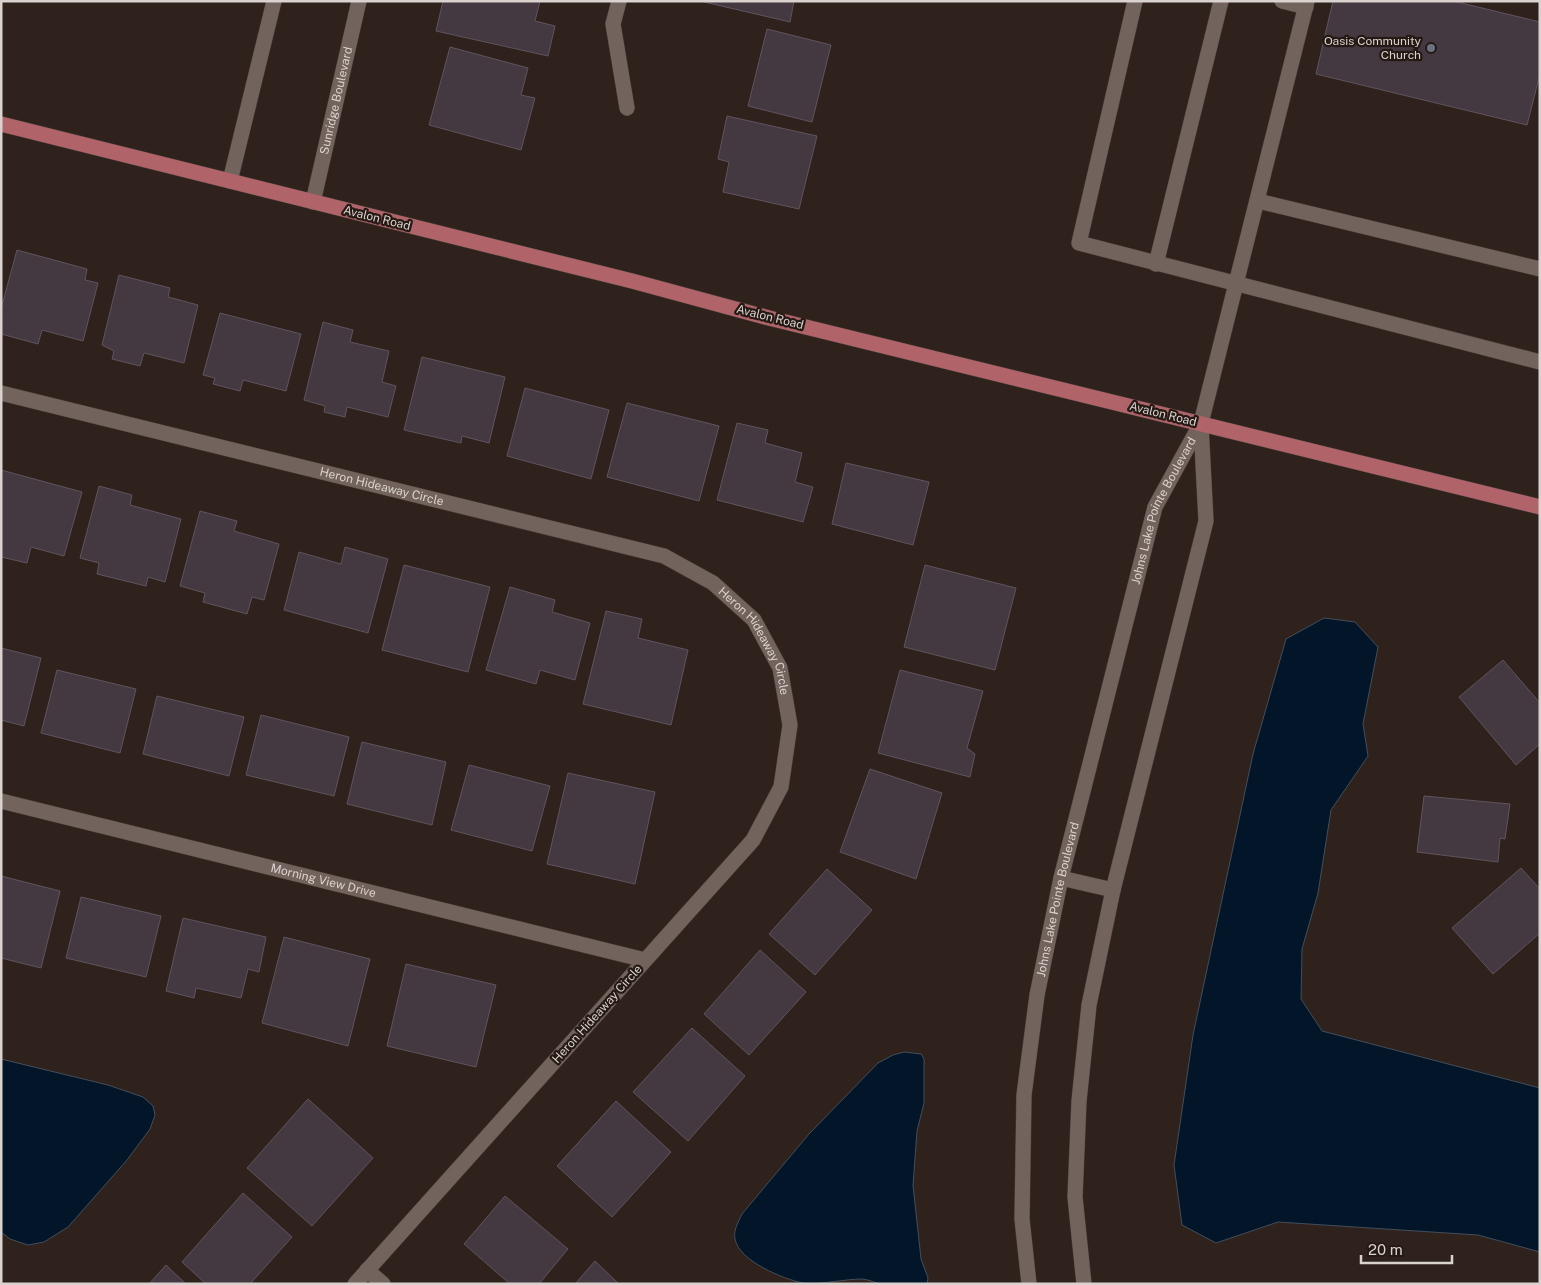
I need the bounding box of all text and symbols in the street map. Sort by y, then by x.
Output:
place label: Oasis Community Church [1324,34,1422,62]
marker: Oasis Community Church [1425,42,1437,54]
street label: Sunridge Boulevard [317,45,355,156]
street label: Avalon Road [342,203,412,233]
street label: Avalon Road [735,302,805,332]
street label: Avalon Road [1128,399,1198,429]
street label: Johns Lake Pointe Boulevard [1129,435,1199,586]
street label: Heron Hideaway Circle [318,465,445,509]
street label: Heron Hideaway Circle [716,584,792,696]
street label: Johns Lake Pointe Boulevard [1034,821,1082,978]
street label: Morning View Drive [269,861,378,900]
street label: Heron Hideaway Circle [549,962,645,1066]
scale bar [1361,1232,1452,1264]
text: 20 m [1368,1241,1403,1258]

